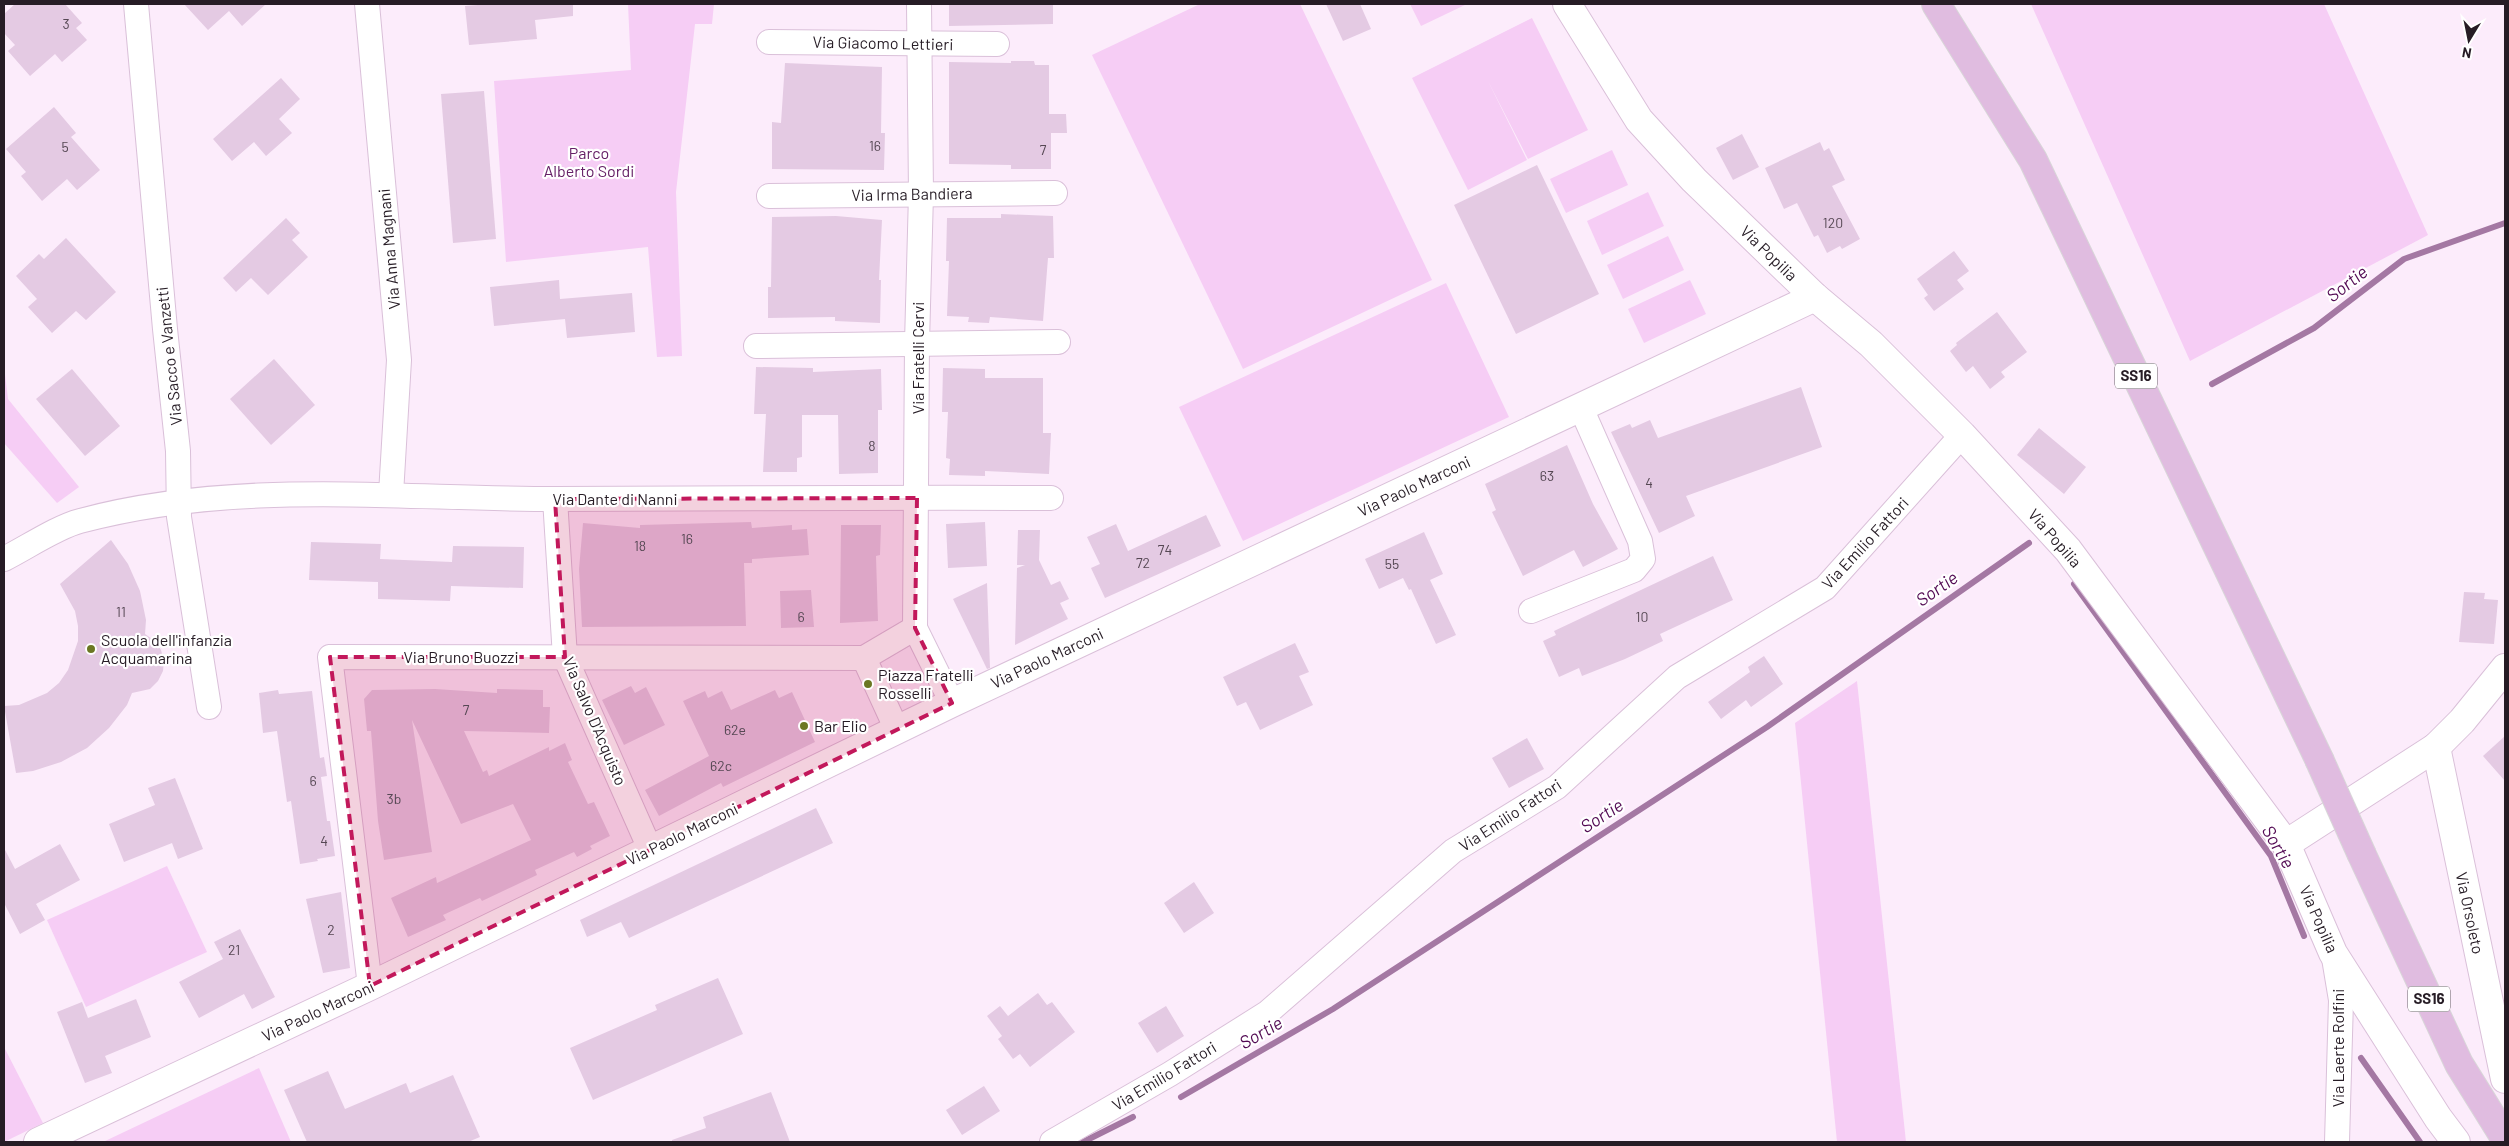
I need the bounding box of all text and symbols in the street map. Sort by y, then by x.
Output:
house number: 3 [62,15,70,32]
north arrow [2444,15,2494,65]
street label: Via Giacomo Lettieri [813,32,953,53]
text: N [2461,44,2473,62]
house number: 16 [869,137,881,154]
house number: 5 [61,138,69,155]
house number: 7 [1040,141,1047,158]
park label: Parco Alberto Sordi [544,143,634,180]
street label: Via Irma Bandiera [851,183,973,204]
street label: Via Anna Magnani [374,188,403,310]
house number: 120 [1823,214,1843,231]
street label: Via Popilia [1737,221,1802,284]
water label: Sortie [2321,260,2371,306]
street label: Via Sacco e Vanzetti [152,286,185,426]
street label: Via Fratelli Cervi [908,302,927,414]
road number: SS16 [2115,364,2157,388]
house number: 8 [868,437,876,454]
street label: Via Paolo Marconi [1355,451,1473,520]
house number: 63 [1540,467,1554,484]
house number: 4 [1645,474,1653,491]
street label: Via Dante di Nanni [552,489,678,508]
street label: Via Emilio Fattori [1817,493,1912,592]
street label: Via Popilia [2025,504,2086,571]
house number: 16 [681,530,693,547]
house number: 18 [634,537,646,554]
house number: 74 [1158,541,1172,558]
house number: 72 [1136,554,1150,571]
house number: 55 [1385,555,1399,572]
water label: Sortie [1911,566,1962,611]
house number: 11 [116,603,126,620]
house number: 6 [797,608,805,625]
house number: 10 [1636,608,1648,625]
street label: Via Paolo Marconi [988,623,1106,692]
place label: Scuola dell'infanzia Acquamarina [101,630,232,667]
marker: Scuola dell'infanzia Acquamarina [85,643,97,655]
street label: Via Bruno Buozzi [403,647,519,666]
street label: Via Salvo D'Acquisto [560,654,631,788]
place label: Piazza Fratelli Rosselli [878,665,974,702]
marker: Piazza Fratelli Rosselli [862,678,874,690]
house number: 7 [463,701,470,718]
place label: Bar Elio [814,716,867,735]
marker: Bar Elio [798,720,810,732]
house number: 62e [724,721,746,738]
house number: 62c [710,757,732,774]
house number: 6 [309,772,317,789]
street label: Via Emilio Fattori [1455,774,1565,855]
house number: 3b [387,790,401,807]
water label: Sortie [1576,793,1627,837]
street label: Via Paolo Marconi [623,798,741,869]
water label: Sortie [2258,821,2300,872]
house number: 4 [320,832,328,849]
street label: Via Orsoleto [2453,870,2488,956]
street label: Via Popilia [2296,882,2343,955]
house number: 2 [327,921,335,938]
house number: 21 [228,941,240,958]
street label: Via Paolo Marconi [259,976,377,1045]
road number: SS16 [2408,986,2450,1012]
street label: Via Laerte Rolfini [2328,989,2347,1107]
water label: Sortie [1235,1011,1286,1053]
street label: Via Emilio Fattori [1108,1037,1219,1114]

